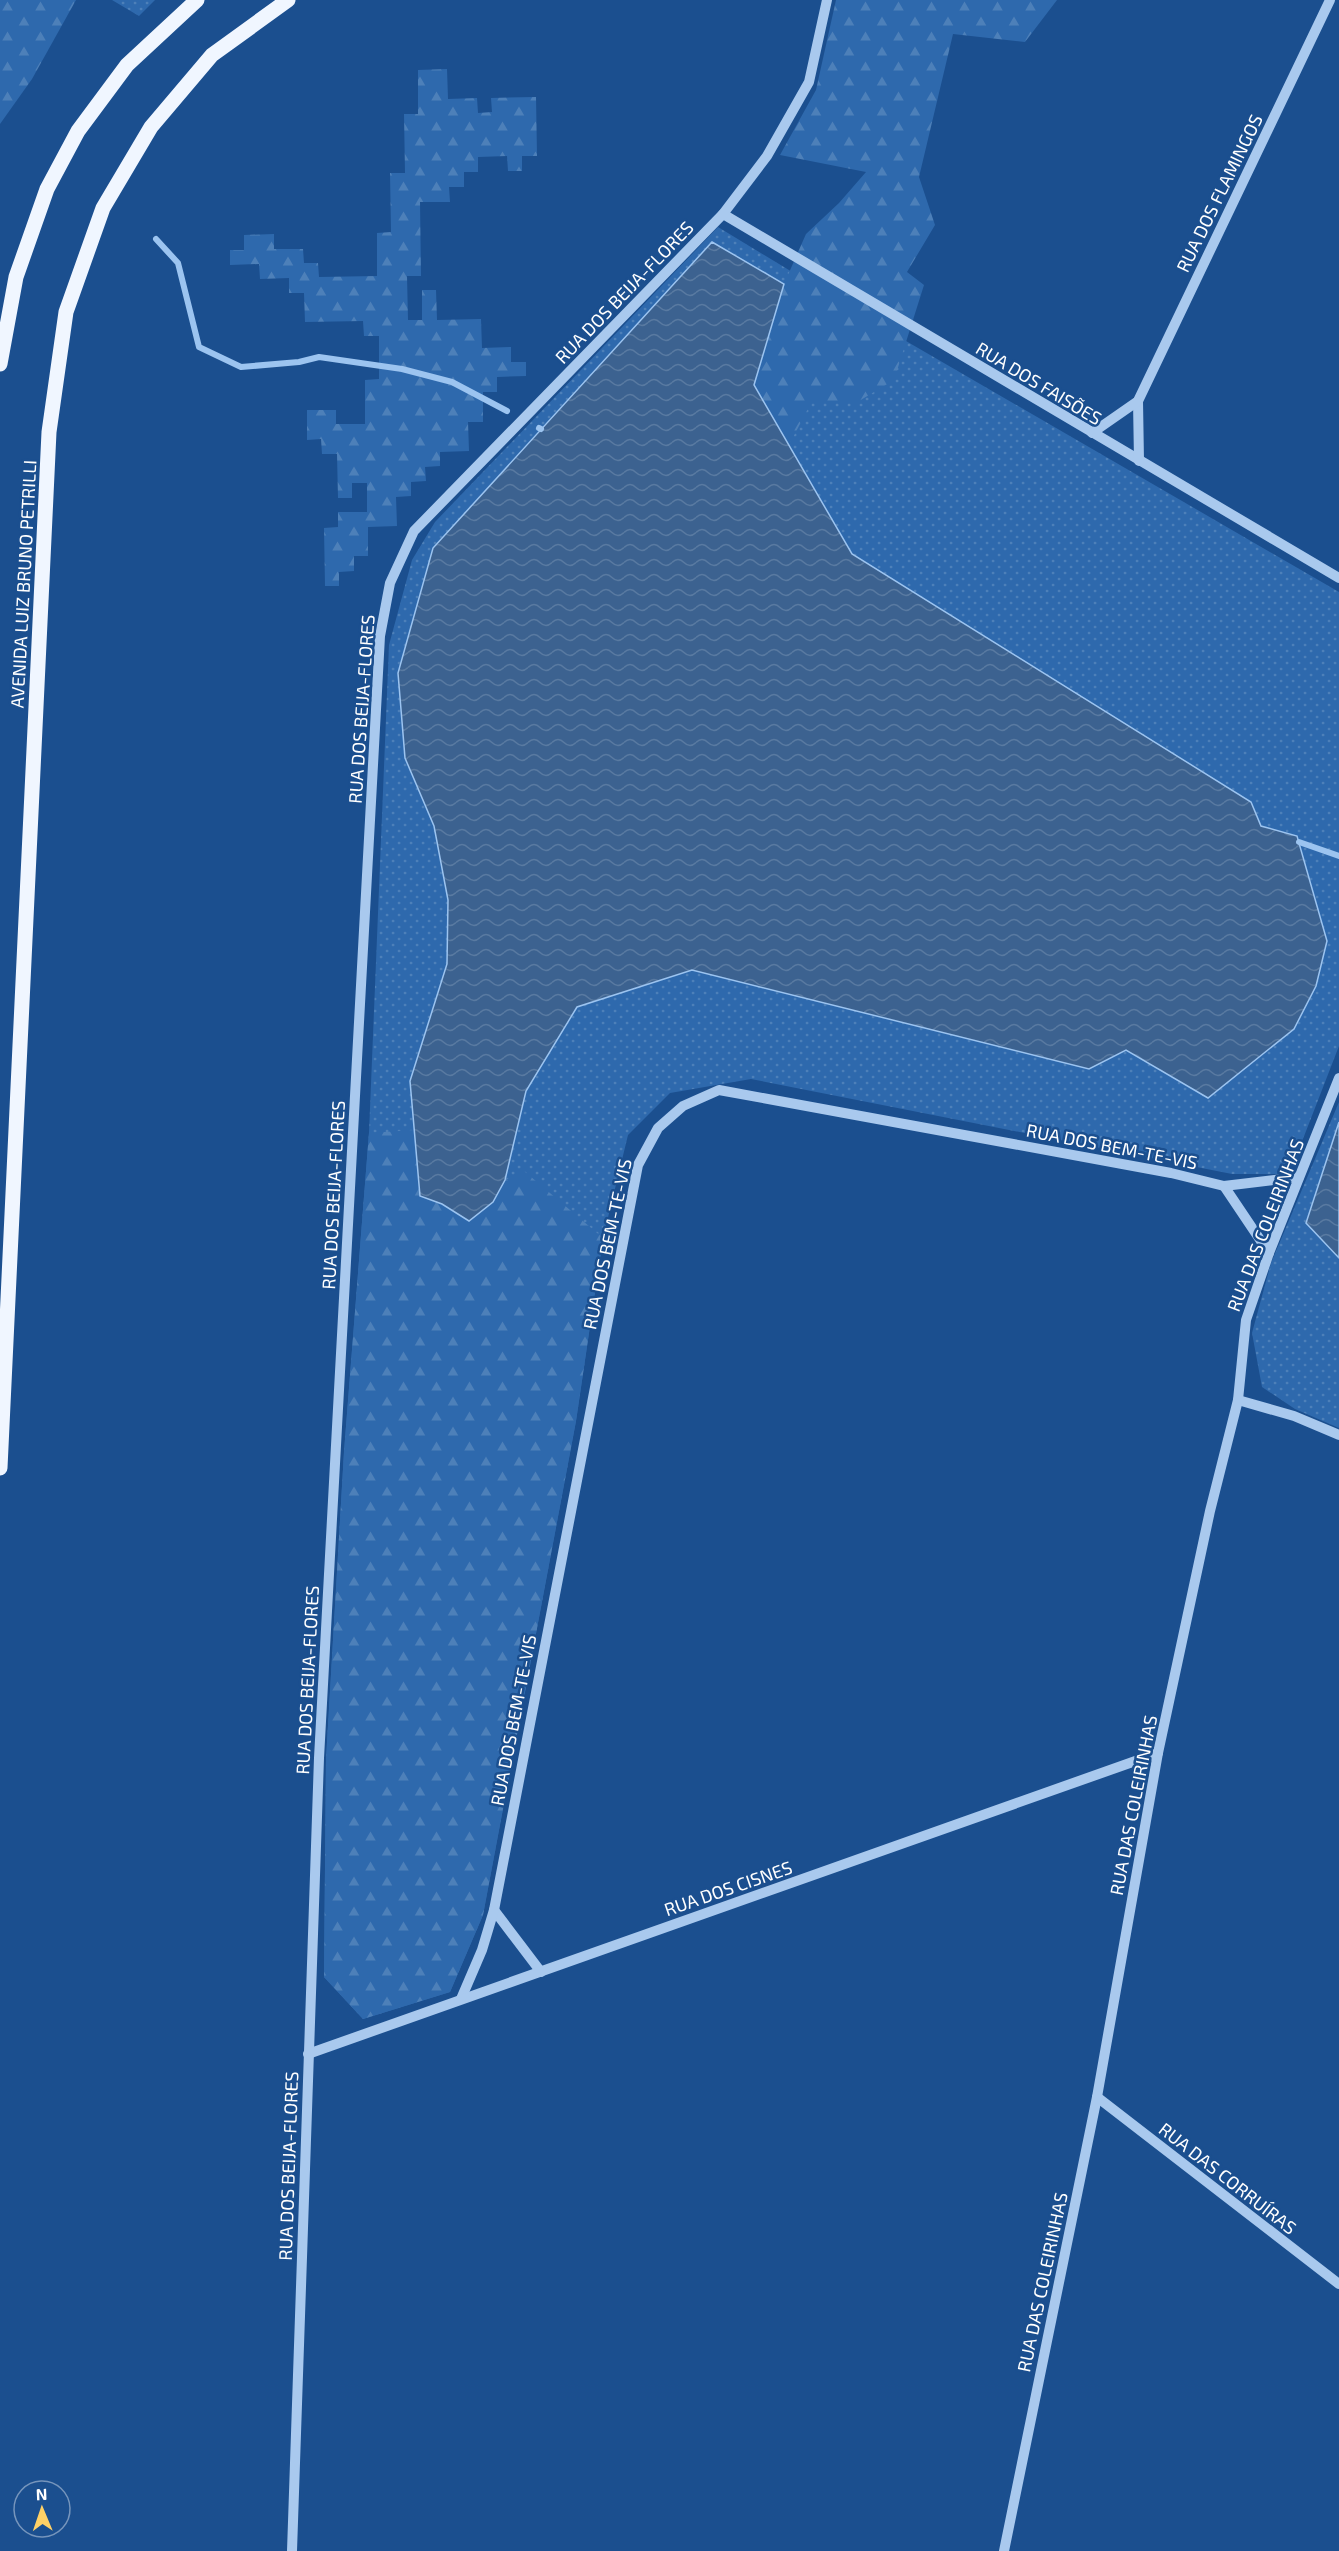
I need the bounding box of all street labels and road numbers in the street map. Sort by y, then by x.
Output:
street label: RUA DOS FLAMINGOS [1171,111,1267,275]
street label: RUA DOS BEIJA-FLORES [550,216,698,368]
street label: RUA DOS FAISÕES [972,337,1106,429]
street label: AVENIDA LUIZ BRUNO PETRILLI [6,459,40,709]
street label: RUA DOS BEIJA-FLORES [343,614,379,804]
street label: RUA DOS BEIJA-FLORES [317,1100,349,1290]
street label: RUA DOS BEM-TE-VIS [1025,1119,1199,1173]
street label: RUA DAS COLEIRINHAS [1222,1136,1308,1314]
street label: RUA DOS BEM-TE-VIS [578,1157,636,1331]
street label: RUA DOS BEIJA-FLORES [291,1585,323,1775]
street label: RUA DOS BEM-TE-VIS [486,1633,540,1807]
street label: RUA DAS COLEIRINHAS [1105,1713,1161,1897]
street label: RUA DOS CISNES [661,1856,795,1920]
street label: RUA DOS BEIJA-FLORES [274,2071,302,2261]
street label: RUA DAS CORRUÍRAS [1155,2117,1301,2239]
street label: RUA DAS COLEIRINHAS [1012,2190,1072,2374]

